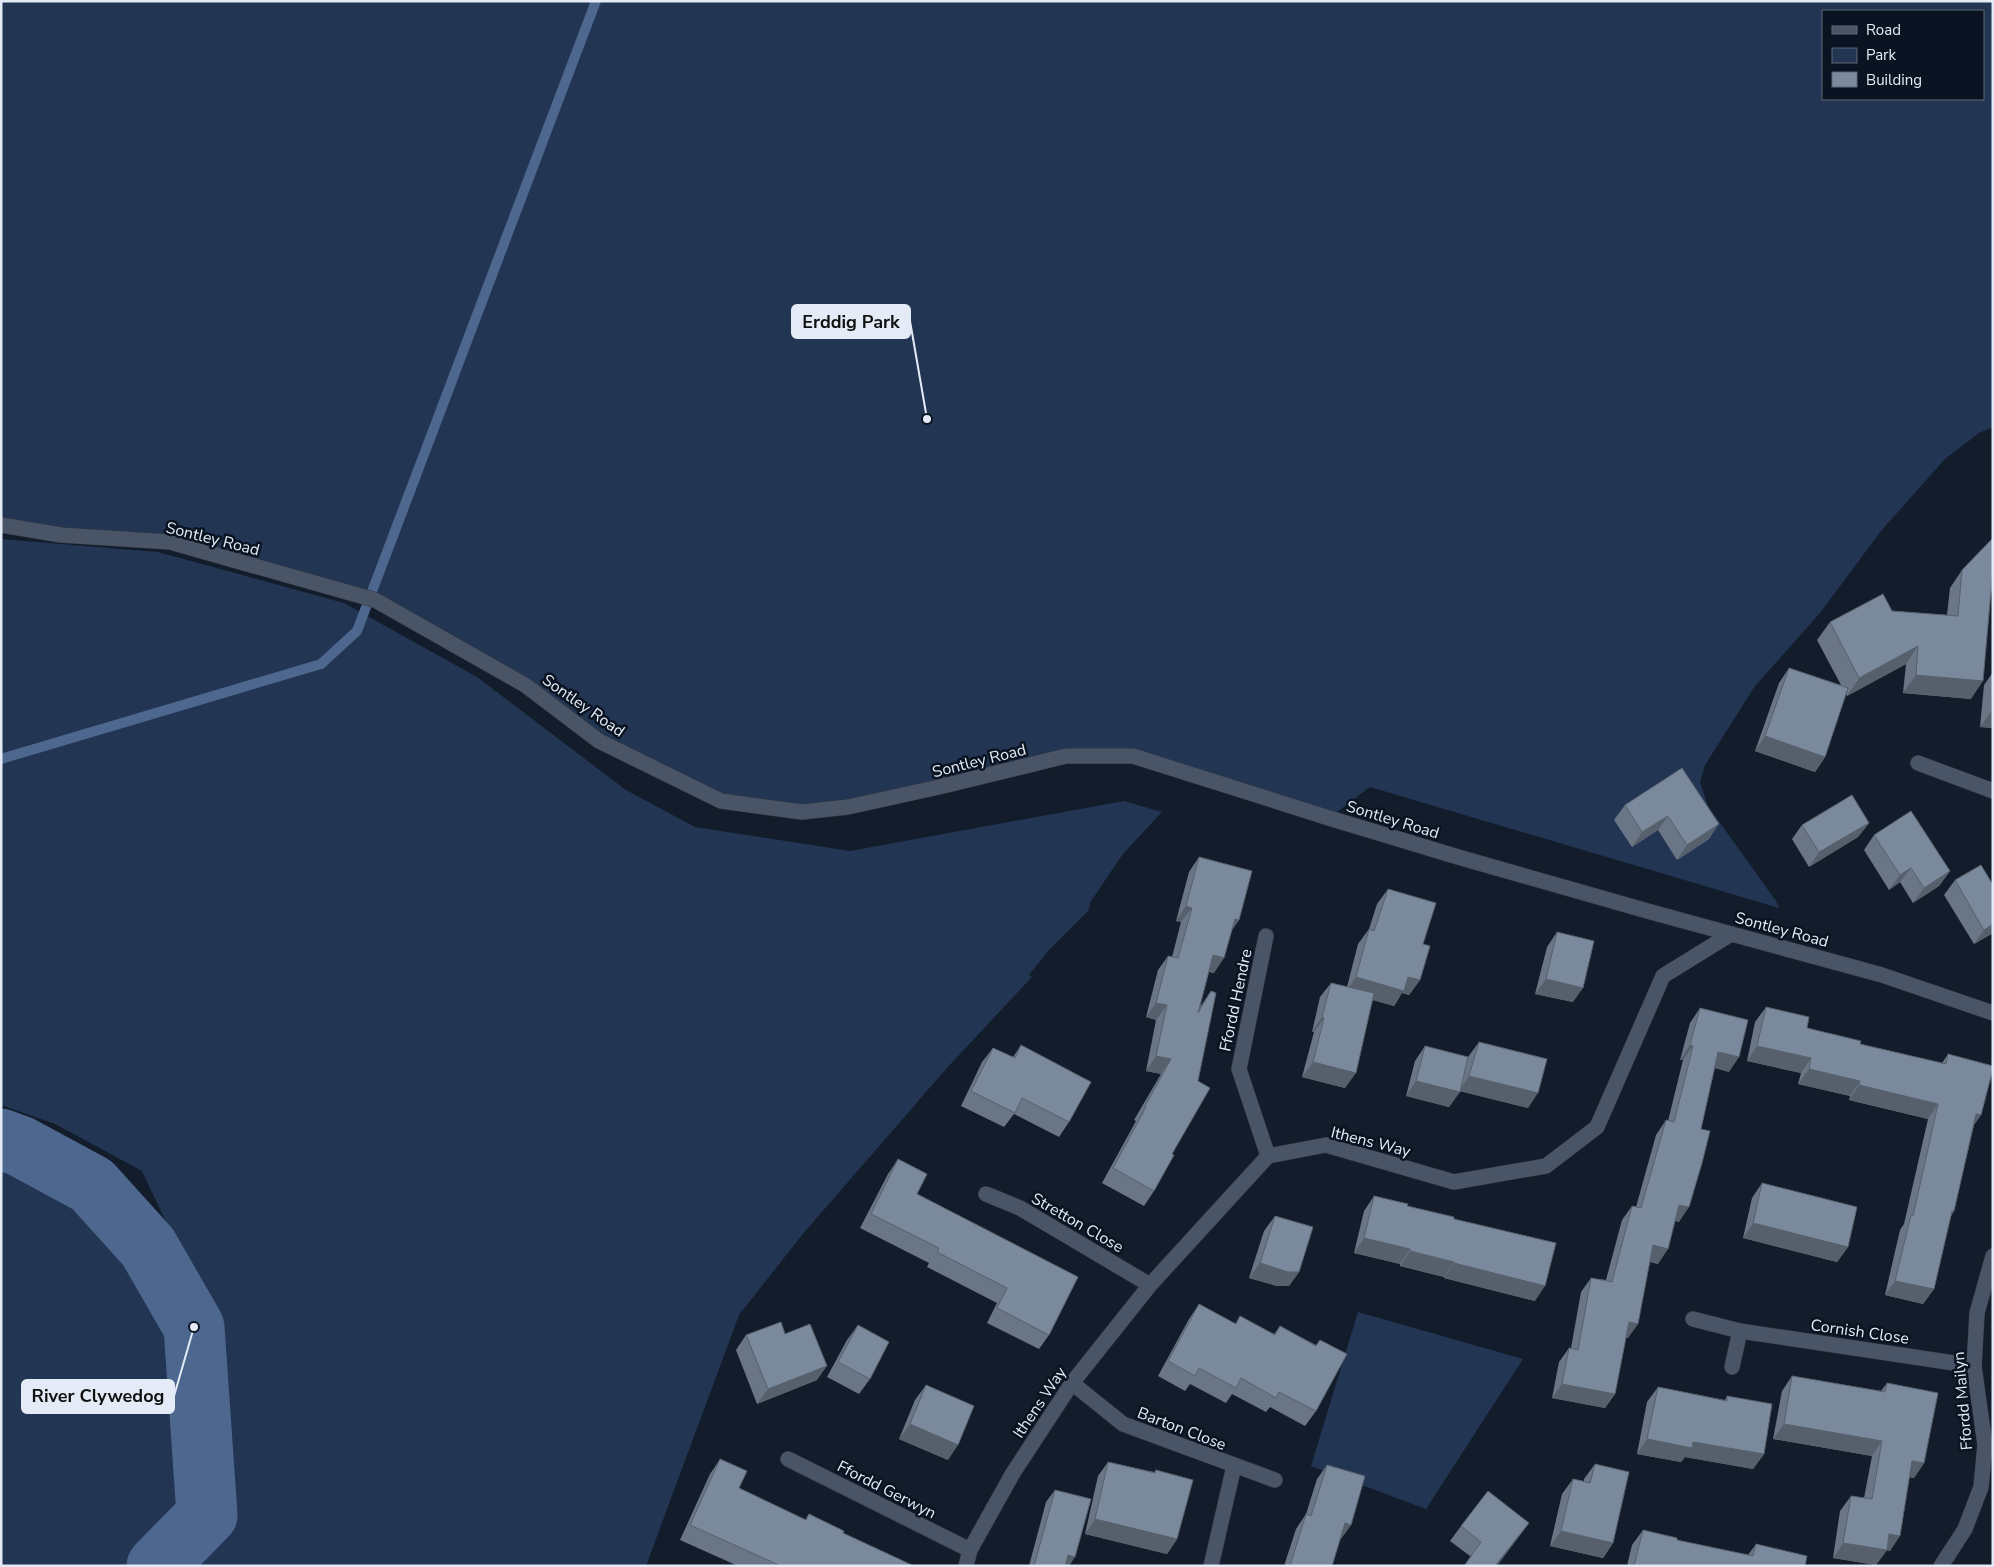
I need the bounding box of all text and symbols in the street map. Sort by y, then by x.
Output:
legend [1822,10,1984,100]
text: Road [1866,20,1901,40]
text: Park [1866,45,1896,65]
text: Building [1866,70,1922,90]
callout: Erddig Park [792,305,910,338]
text: Erddig Park [802,310,900,334]
street label: Sontley Road [163,517,262,561]
street label: Sontley Road [538,669,629,742]
street label: Sontley Road [930,739,1029,783]
street label: Sontley Road [1344,795,1442,845]
street label: Sontley Road [1732,907,1831,953]
street label: Ffordd Hendre [1214,947,1258,1054]
street label: Ithens Way [1329,1121,1414,1163]
street label: Stretton Close [1027,1188,1128,1258]
street label: Cornish Close [1809,1314,1910,1350]
street label: Ffordd Mailyn [1948,1351,1978,1451]
street label: Ithens Way [1008,1362,1072,1443]
callout: River Clywedog [22,1380,174,1413]
text: River Clywedog [32,1384,164,1408]
street label: Barton Close [1134,1402,1229,1456]
street label: Ffordd Gerwyn [833,1455,940,1524]

